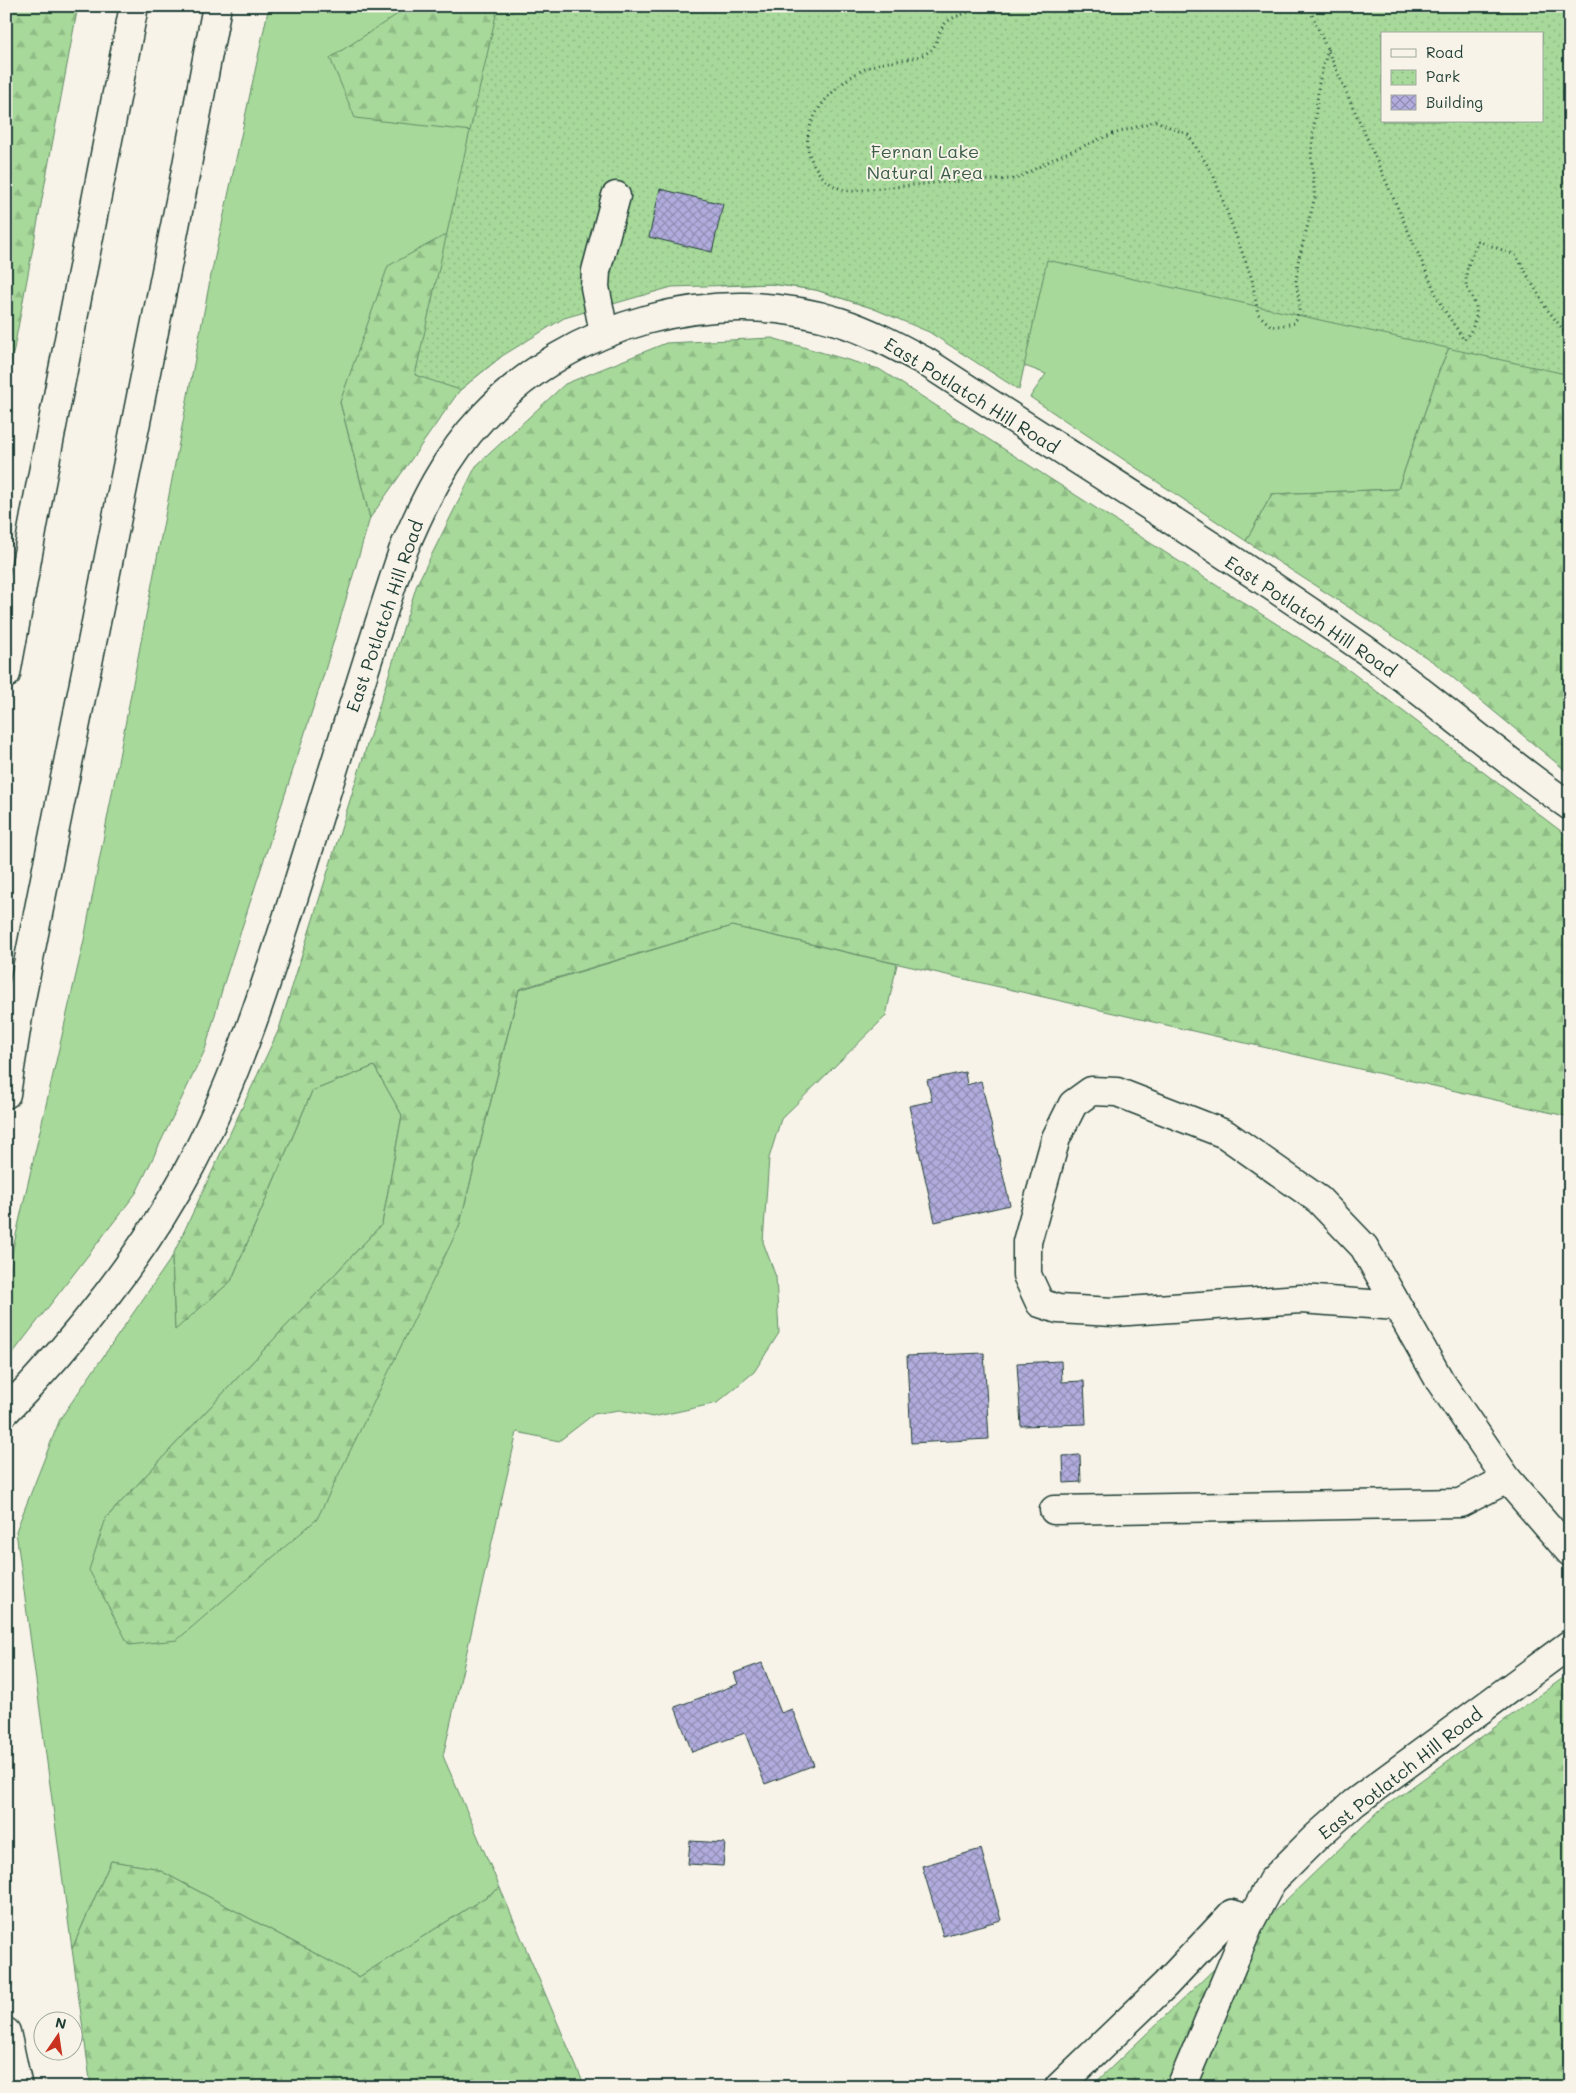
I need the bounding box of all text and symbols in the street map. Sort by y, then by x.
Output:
legend [1381,32,1544,122]
text: Road [1426,42,1463,62]
text: Park [1426,66,1460,86]
text: Building [1426,92,1483,112]
park label: Fernan Lake Natural Area [867,139,983,184]
street label: East Potlatch Hill Road [880,331,1064,459]
street label: East Potlatch Hill Road [340,517,428,715]
street label: East Potlatch Hill Road [1221,550,1401,682]
street label: East Potlatch Hill Road [1313,1701,1487,1845]
north arrow [32,2010,82,2060]
text: N [54,2012,68,2033]

